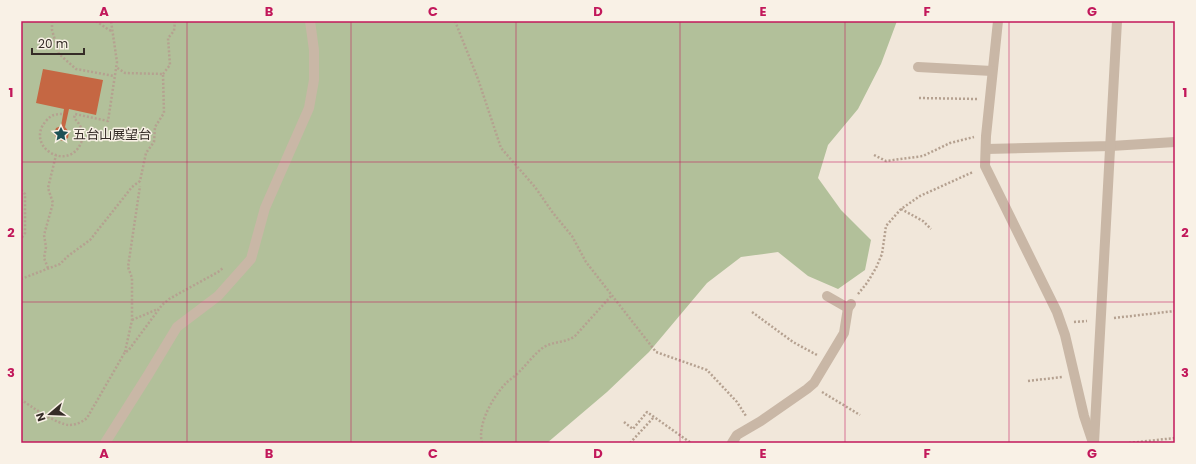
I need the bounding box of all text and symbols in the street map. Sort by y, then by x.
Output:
text: A [99,2,109,21]
text: B [265,2,274,21]
text: C [428,2,438,21]
text: D [593,2,603,21]
text: E [759,2,767,21]
text: F [923,2,931,21]
text: G [1087,2,1097,21]
scale bar [32,30,84,56]
text: 20 m [38,35,68,52]
text: 1 [9,83,13,102]
text: 1 [1183,83,1187,102]
place icon: 五台山展望台 [52,125,70,143]
place label: 五台山展望台 [73,125,151,144]
text: 2 [7,223,15,242]
text: 2 [1181,223,1189,242]
text: 3 [7,363,15,382]
text: 3 [1181,363,1189,382]
north arrow [30,394,70,434]
text: N [32,411,49,424]
text: A [99,444,109,463]
text: B [265,444,274,463]
text: C [428,444,438,463]
text: D [593,444,603,463]
text: E [759,444,767,463]
text: F [923,444,931,463]
text: G [1087,444,1097,463]

